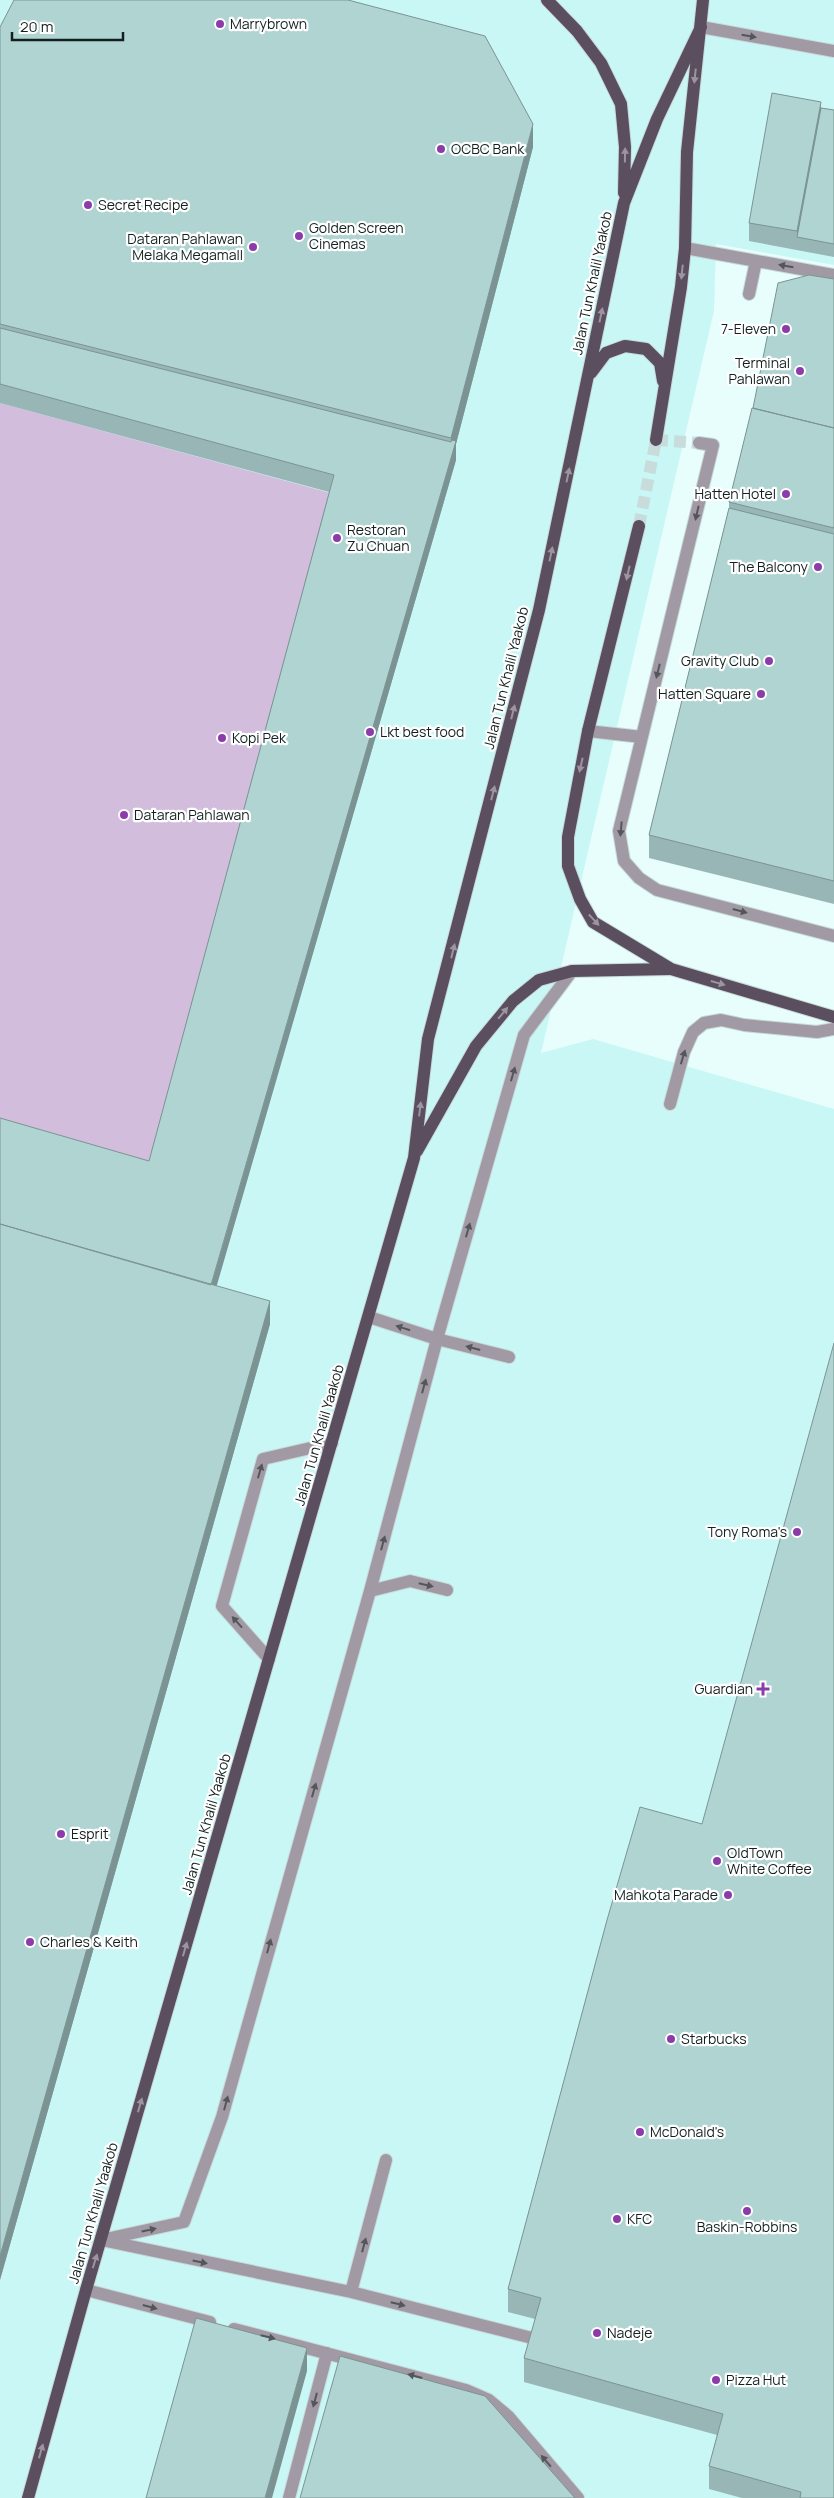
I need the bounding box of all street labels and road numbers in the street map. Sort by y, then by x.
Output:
street label: Jalan Tun Khalil Yaakob [567,209,616,356]
street label: Jalan Tun Khalil Yaakob [479,605,532,751]
street label: Jalan Tun Khalil Yaakob [289,1362,348,1508]
street label: Jalan Tun Khalil Yaakob [176,1751,235,1897]
street label: Jalan Tun Khalil Yaakob [63,2140,122,2286]

